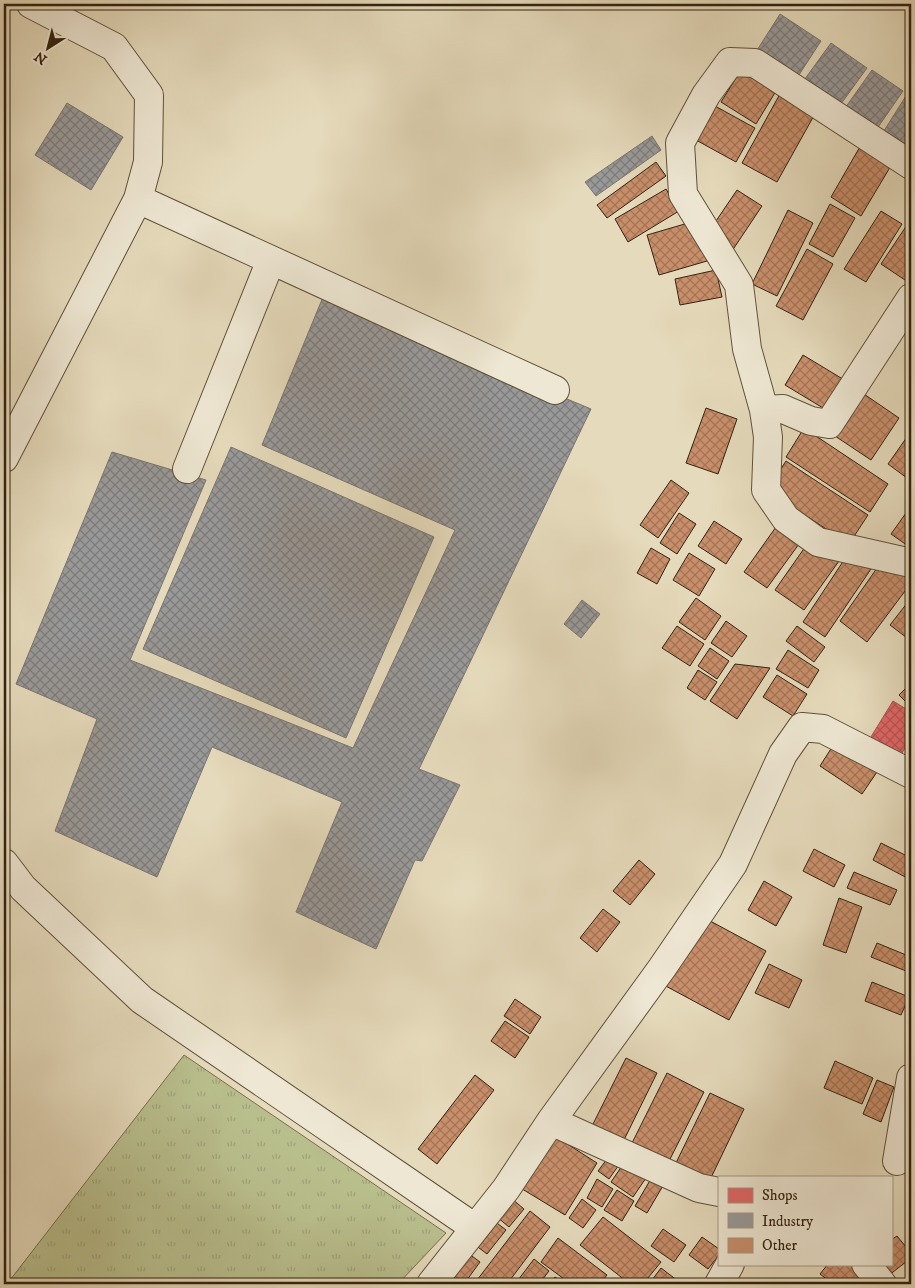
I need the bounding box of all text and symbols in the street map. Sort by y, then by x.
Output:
north arrow [22,22,72,72]
text: N [31,47,51,68]
legend [718,1176,892,1266]
text: Shops [762,1186,798,1205]
text: Industry [762,1212,814,1231]
text: Other [762,1236,797,1255]

